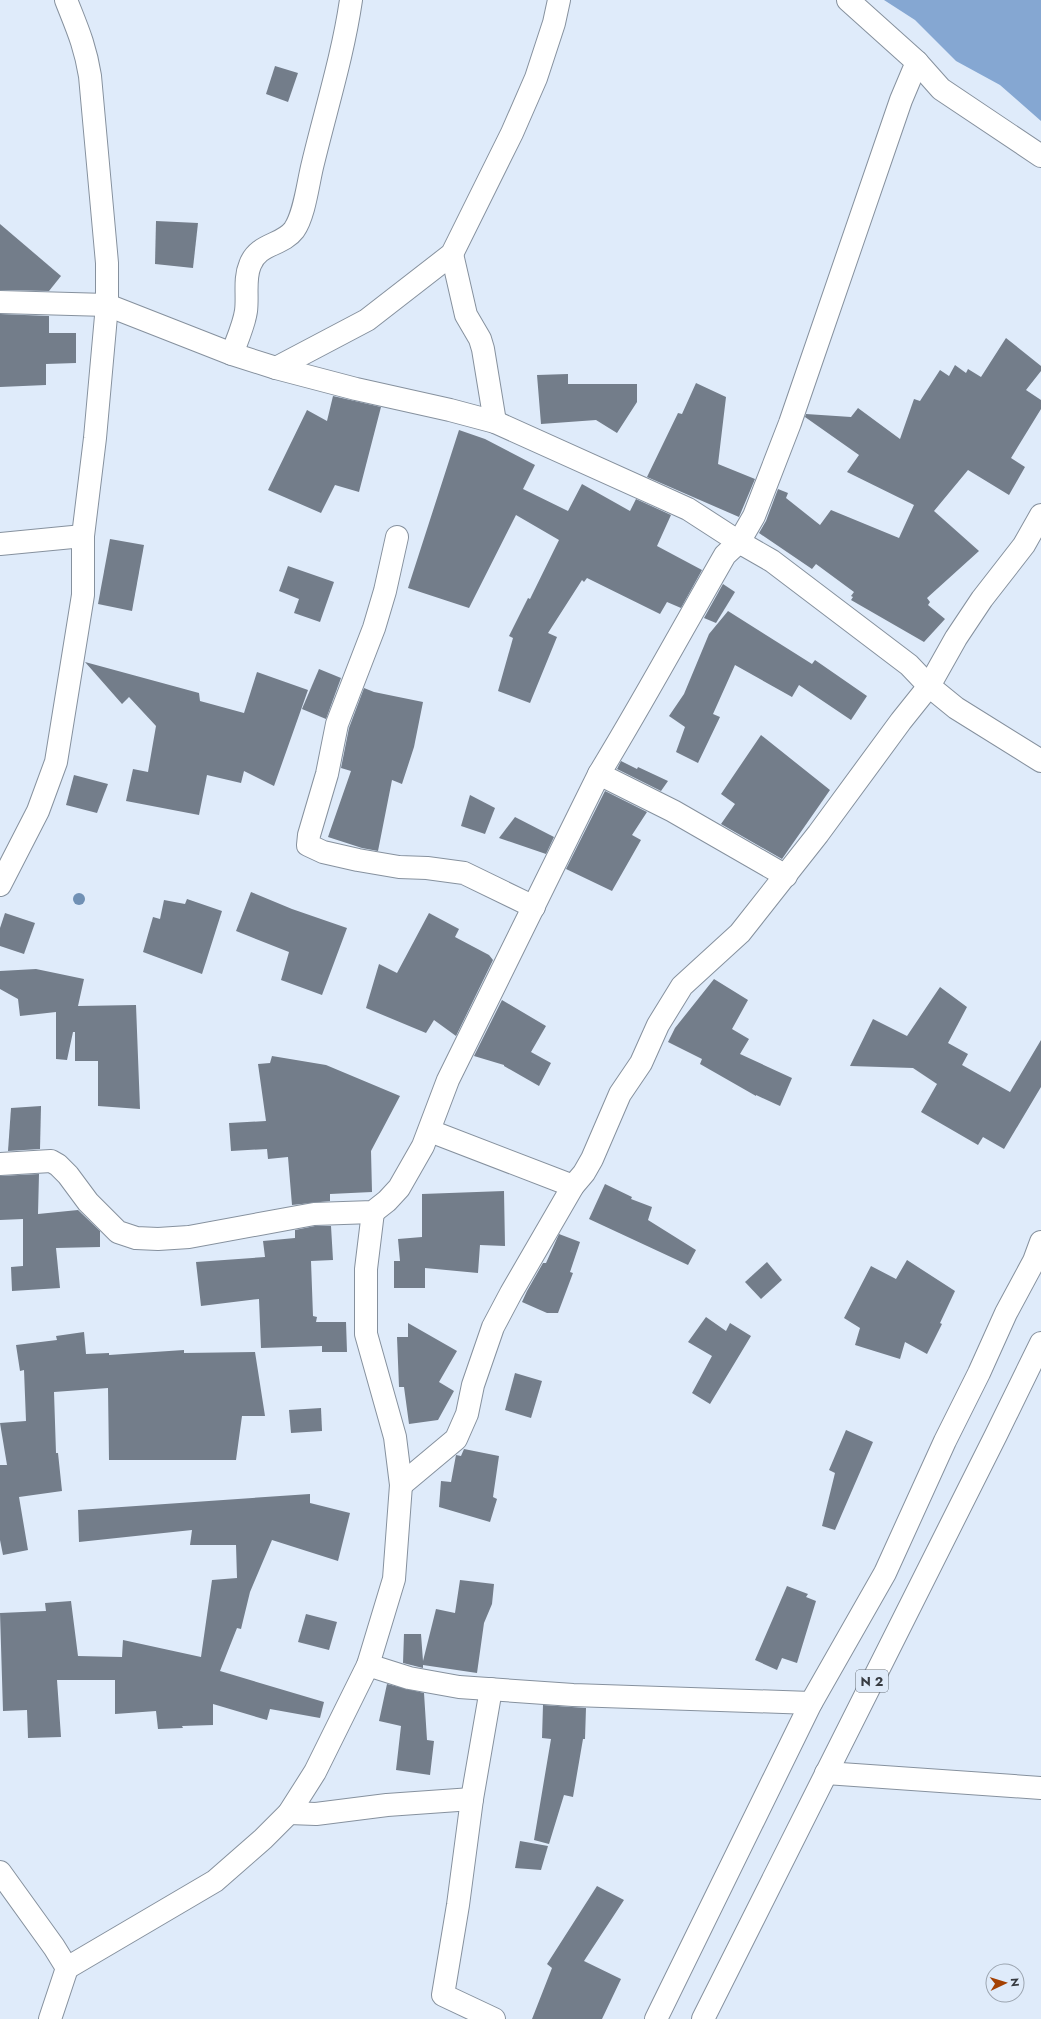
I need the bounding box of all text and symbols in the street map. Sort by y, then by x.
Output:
road number: N 2 [856,1670,888,1692]
north arrow [985,1963,1025,2003]
text: N [1007,1977,1023,1987]

